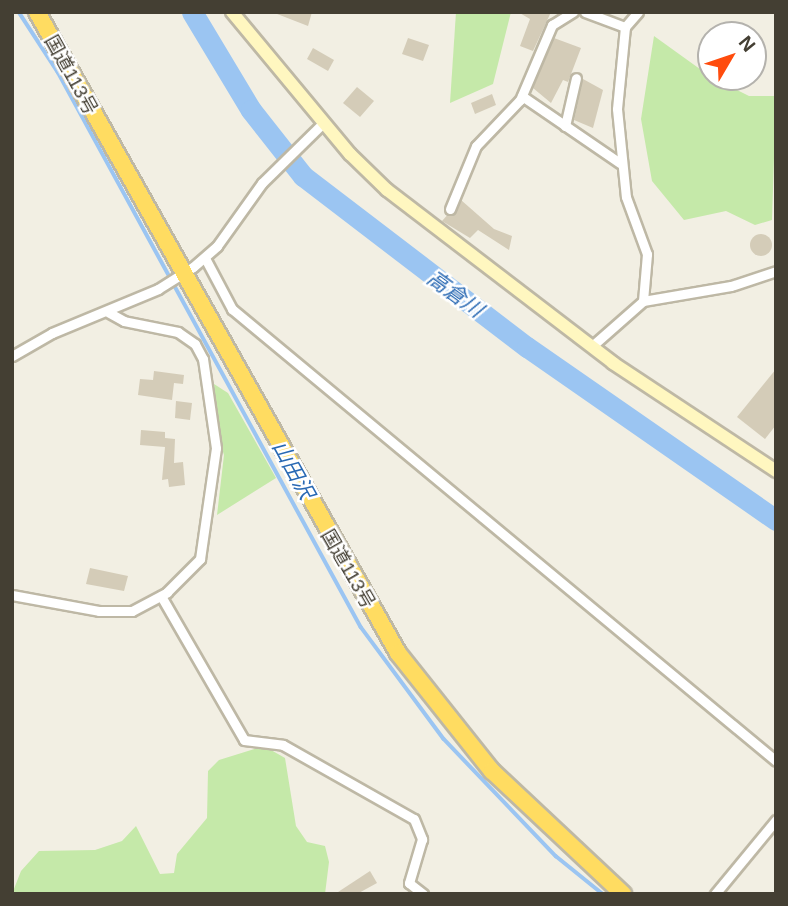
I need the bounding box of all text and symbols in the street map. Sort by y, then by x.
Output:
north arrow [697,21,767,91]
street label: 国道113号 [40,31,102,119]
text: N [735,32,760,56]
water label: 高倉川 [422,265,488,323]
water label: 山田沢 [267,436,319,504]
street label: 国道113号 [316,526,380,612]

